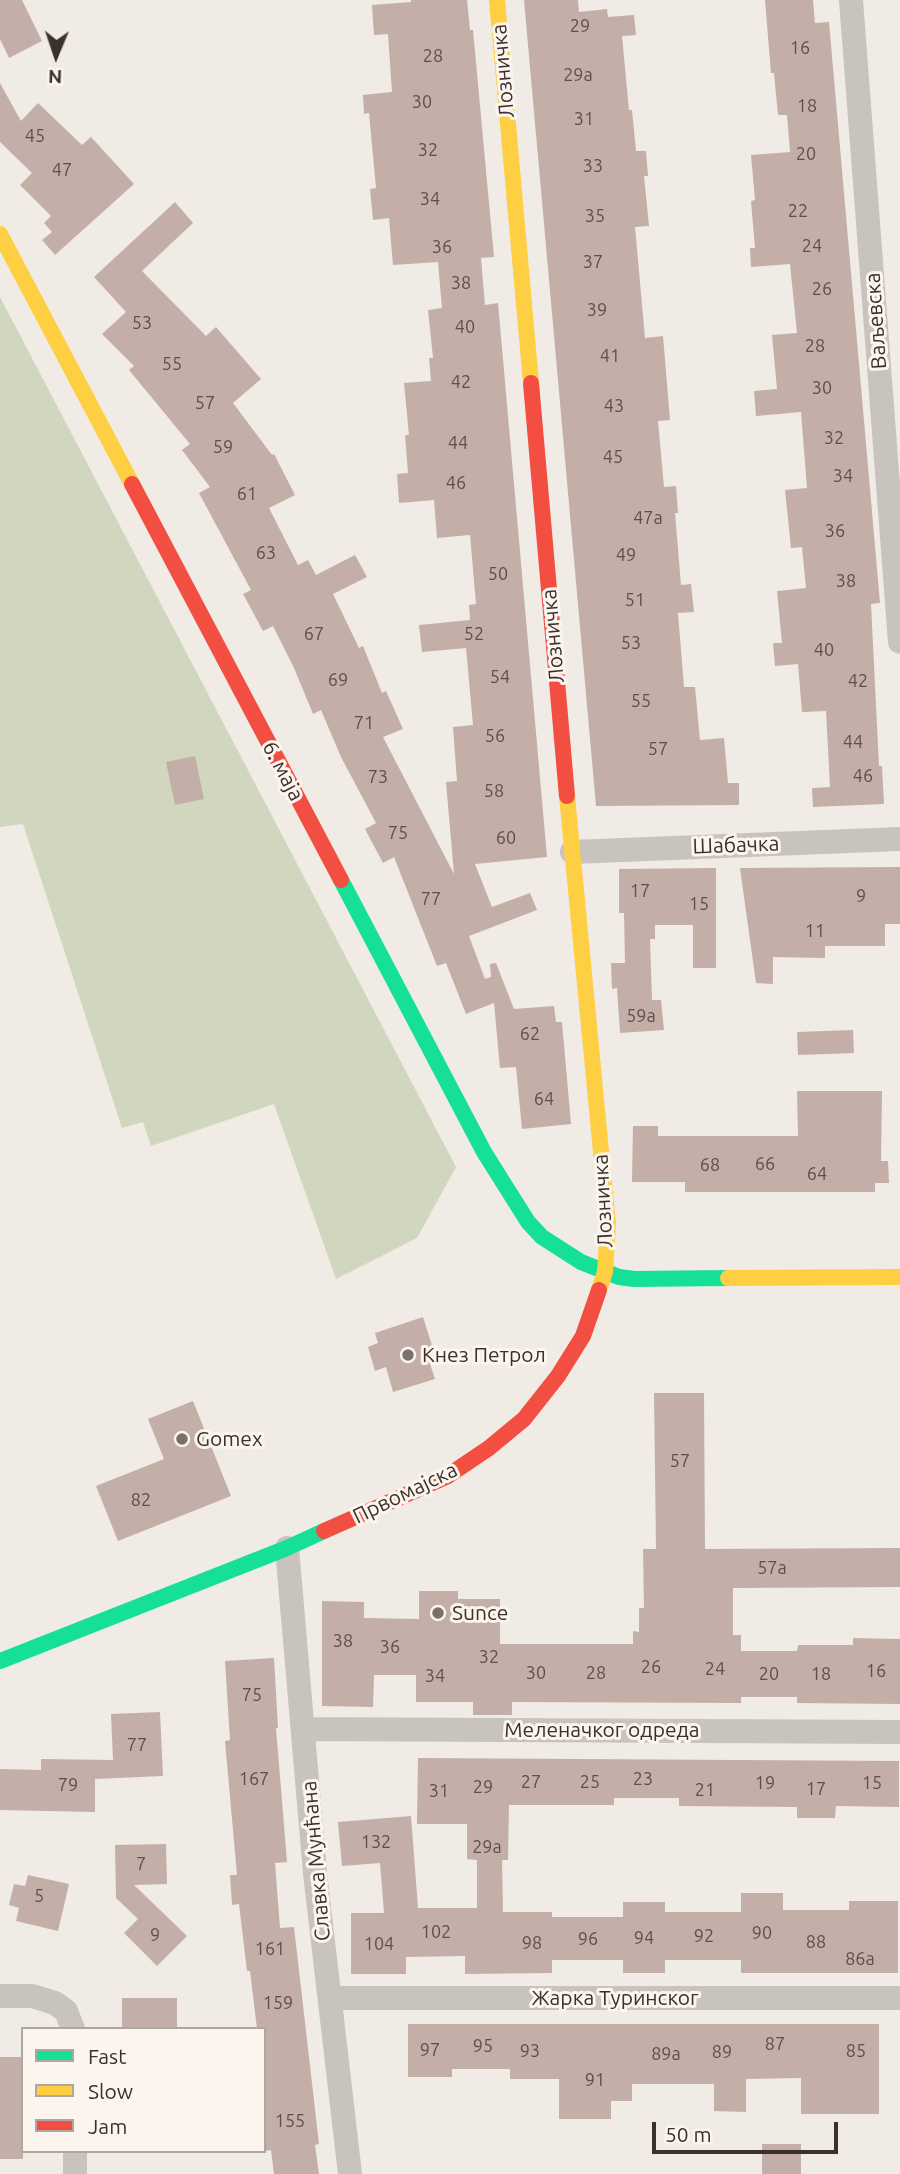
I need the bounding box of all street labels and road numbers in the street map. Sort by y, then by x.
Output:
street label: Лозничка [486,23,520,119]
street label: Ваљевска [860,272,892,370]
street label: Лозничка [536,588,570,684]
street label: 6. маја [257,737,309,805]
street label: Шабачка [692,831,780,859]
street label: Лозничка [588,1153,618,1249]
street label: Првомајска [349,1457,461,1529]
street label: Меленачког одреда [504,1717,700,1743]
street label: Славка Мунћана [296,1780,336,1942]
street label: Жарка Туринског [531,1985,699,2011]

